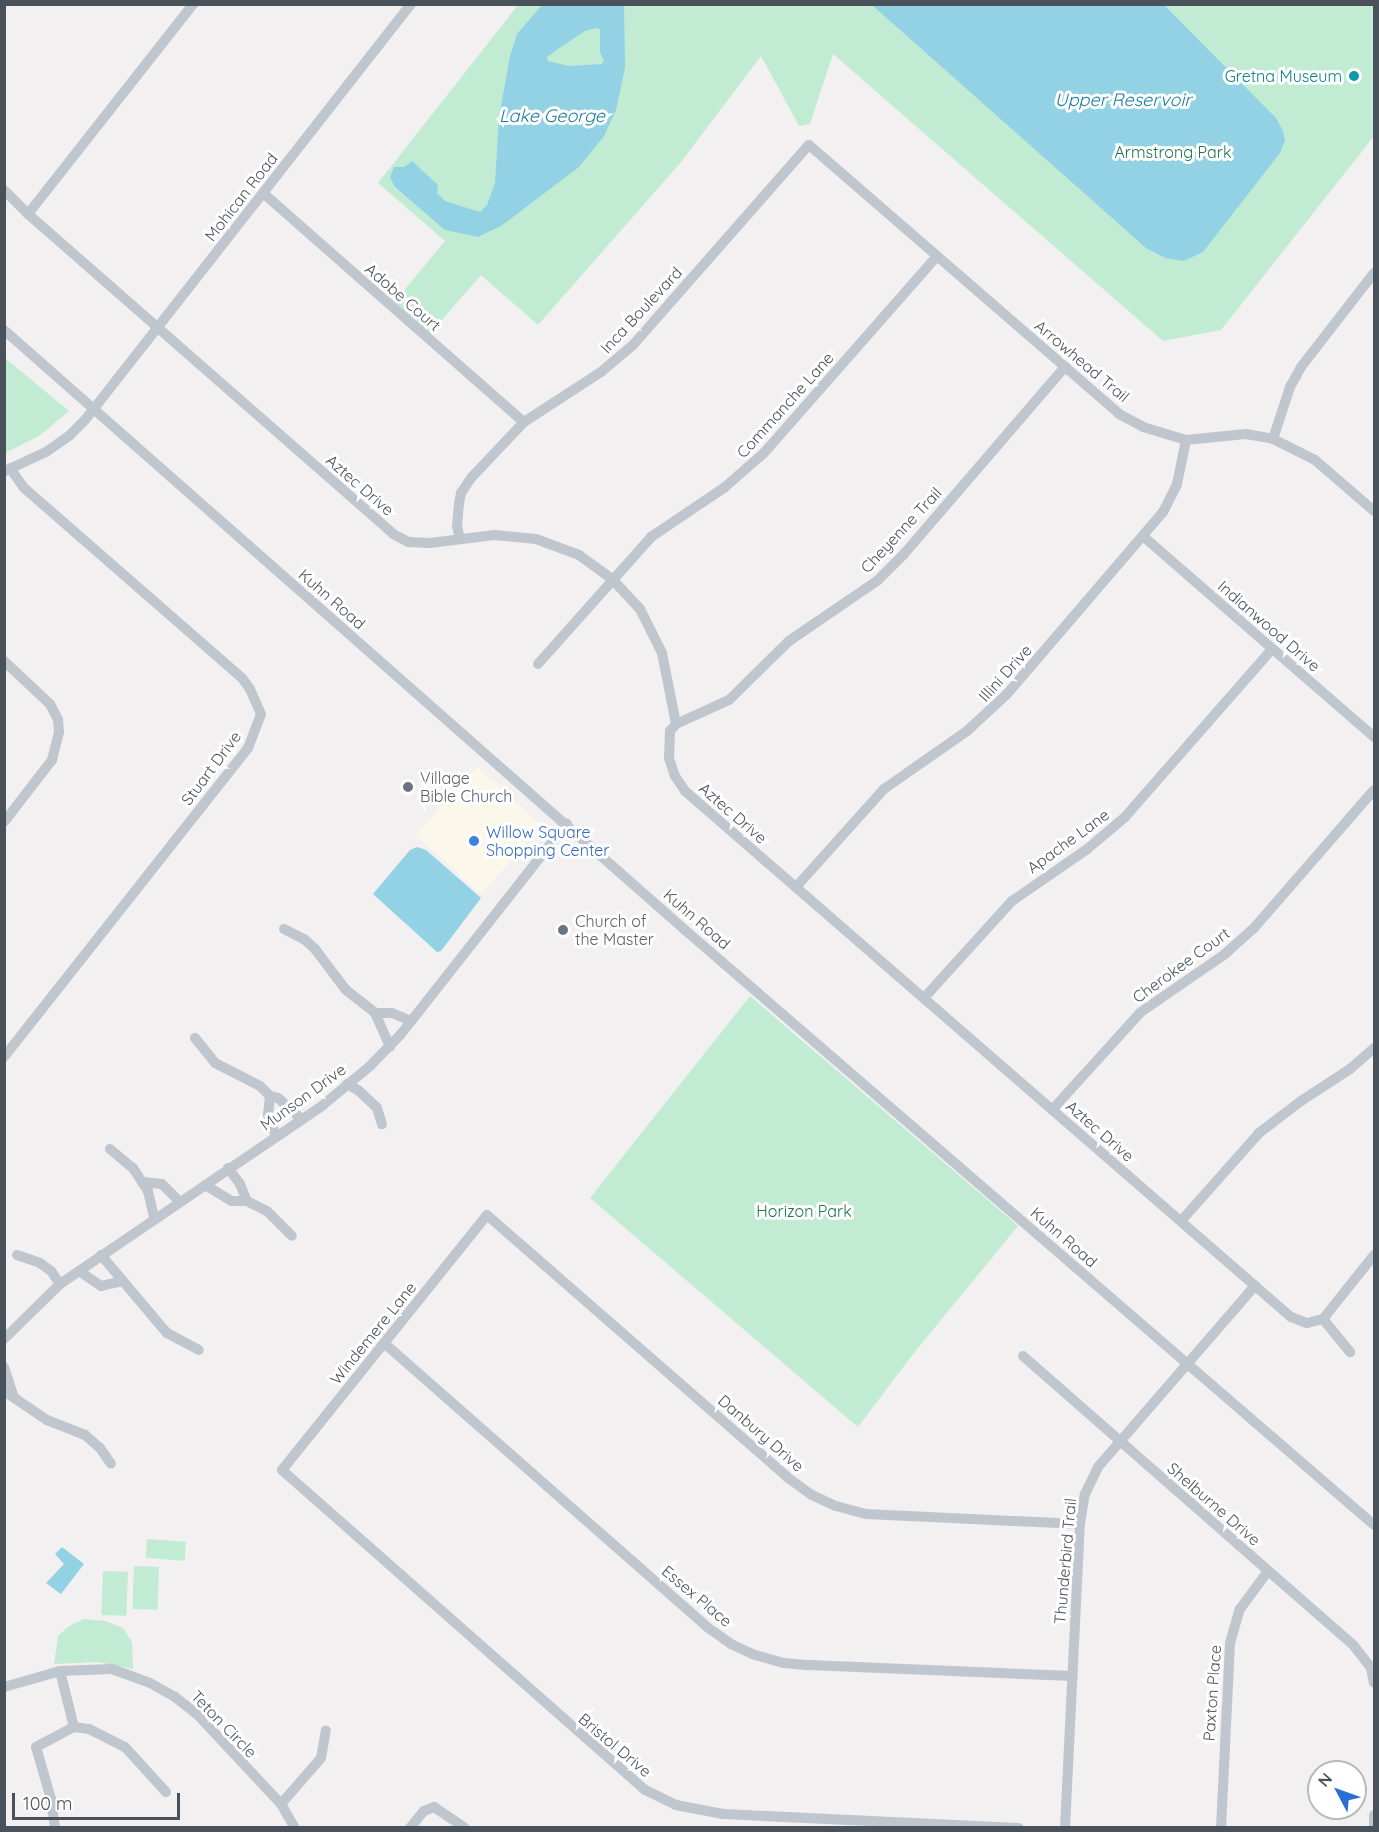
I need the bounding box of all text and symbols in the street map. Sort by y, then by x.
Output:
place label: Gretna Museum [1225,66,1342,86]
marker: Gretna Museum [1347,69,1361,83]
water label: Upper Reservoir [1055,89,1191,111]
water label: Lake George [499,105,605,127]
park label: Armstrong Park [1115,142,1231,162]
street label: Mohican Road [201,149,281,245]
street label: Adobe Court [361,259,445,335]
street label: Inca Boulevard [596,263,686,357]
street label: Arrowhead Trail [1031,316,1133,406]
street label: Commanche Lane [733,348,837,462]
street label: Aztec Drive [322,450,398,520]
street label: Cheyenne Trail [856,483,946,577]
street label: Kuhn Road [295,565,369,633]
street label: Indianwood Drive [1214,576,1324,676]
street label: Illini Drive [974,640,1036,706]
street label: Stuart Drive [177,727,245,809]
place label: Village Bible Church [420,768,512,806]
street label: Aztec Drive [695,778,771,848]
marker: Village Bible Church [401,780,415,794]
street label: Apache Lane [1023,805,1113,877]
place label: Willow Square Shopping Center [486,822,609,860]
marker: Willow Square Shopping Center [467,834,481,848]
street label: Kuhn Road [660,885,734,953]
place label: Church of the Master [575,911,654,949]
marker: Church of the Master [556,923,570,937]
street label: Cherokee Court [1129,923,1233,1007]
street label: Munson Drive [257,1060,349,1134]
street label: Aztec Drive [1062,1096,1138,1166]
park label: Horizon Park [756,1201,852,1221]
street label: Kuhn Road [1027,1203,1101,1271]
street label: Windemere Lane [326,1278,420,1388]
street label: Danbury Drive [714,1391,808,1475]
street label: Shelburne Drive [1164,1458,1264,1550]
street label: Thunderbird Trail [1050,1497,1080,1625]
street label: Essex Place [658,1561,736,1631]
street label: Paxton Place [1199,1644,1225,1742]
street label: Teton Circle [187,1686,261,1762]
street label: Bristol Drive [575,1709,655,1781]
north arrow [1307,1760,1367,1820]
text: N [1314,1769,1336,1791]
scale bar [15,1781,183,1819]
text: 100 m [23,1792,72,1815]

